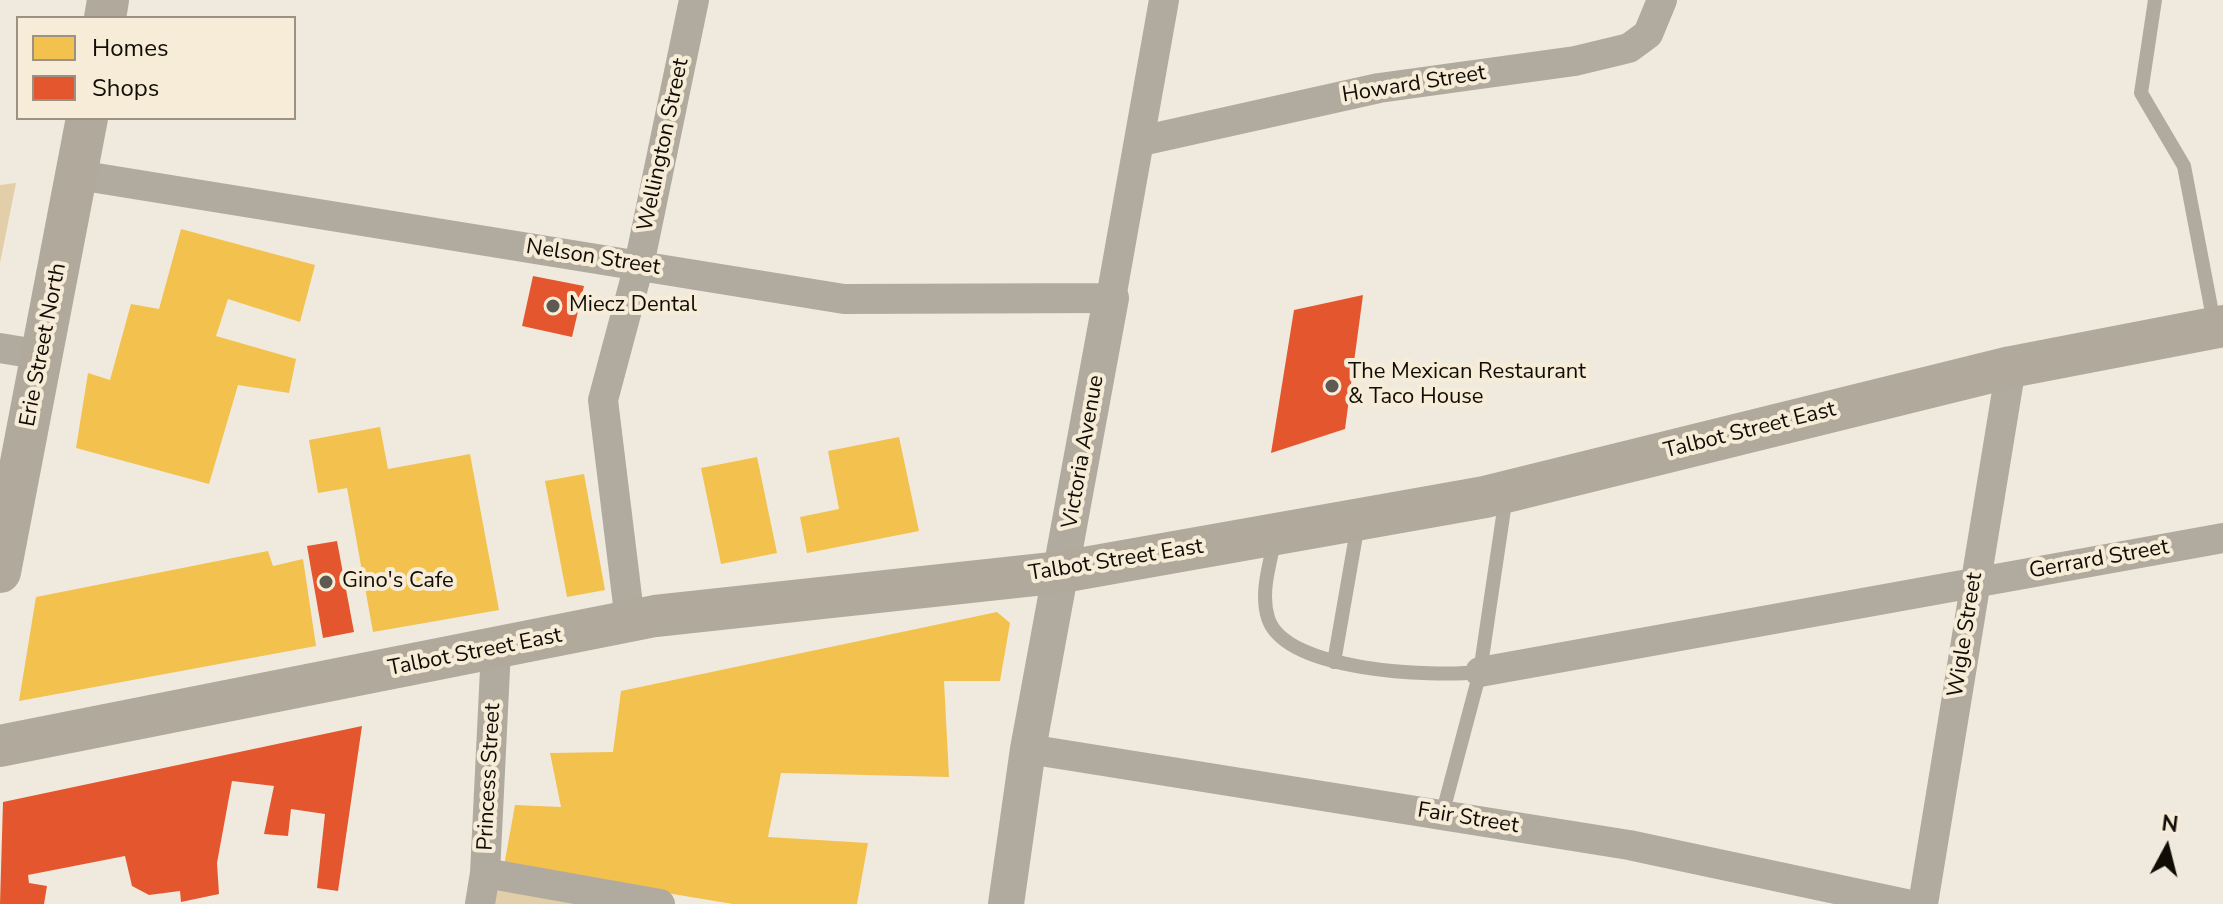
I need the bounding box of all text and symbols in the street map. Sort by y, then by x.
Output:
legend [16,16,296,120]
text: Homes [92,32,168,64]
street label: Wellington Street [633,56,695,234]
street label: Howard Street [1340,61,1488,109]
text: Shops [92,72,159,104]
street label: Nelson Street [524,234,662,282]
street label: Erie Street North [15,261,73,429]
place label: Miecz Dental [569,293,697,319]
marker: Miecz Dental [544,297,562,315]
place label: The Mexican Restaurant & Taco House [1348,360,1586,412]
street label: Victoria Avenue [1058,373,1110,531]
marker: The Mexican Restaurant & Taco House [1323,377,1341,395]
street label: Talbot Street East [1661,397,1839,465]
street label: Talbot Street East [1027,534,1205,588]
street label: Gerrard Street [2027,535,2171,585]
place label: Gino's Cafe [342,569,454,595]
street label: Wigle Street [1943,571,1989,699]
marker: Gino's Cafe [317,573,335,591]
street label: Talbot Street East [386,623,564,683]
street label: Princess Street [473,703,507,851]
street label: Fair Street [1416,798,1520,840]
north arrow [2127,808,2207,888]
text: N [2160,808,2180,840]

